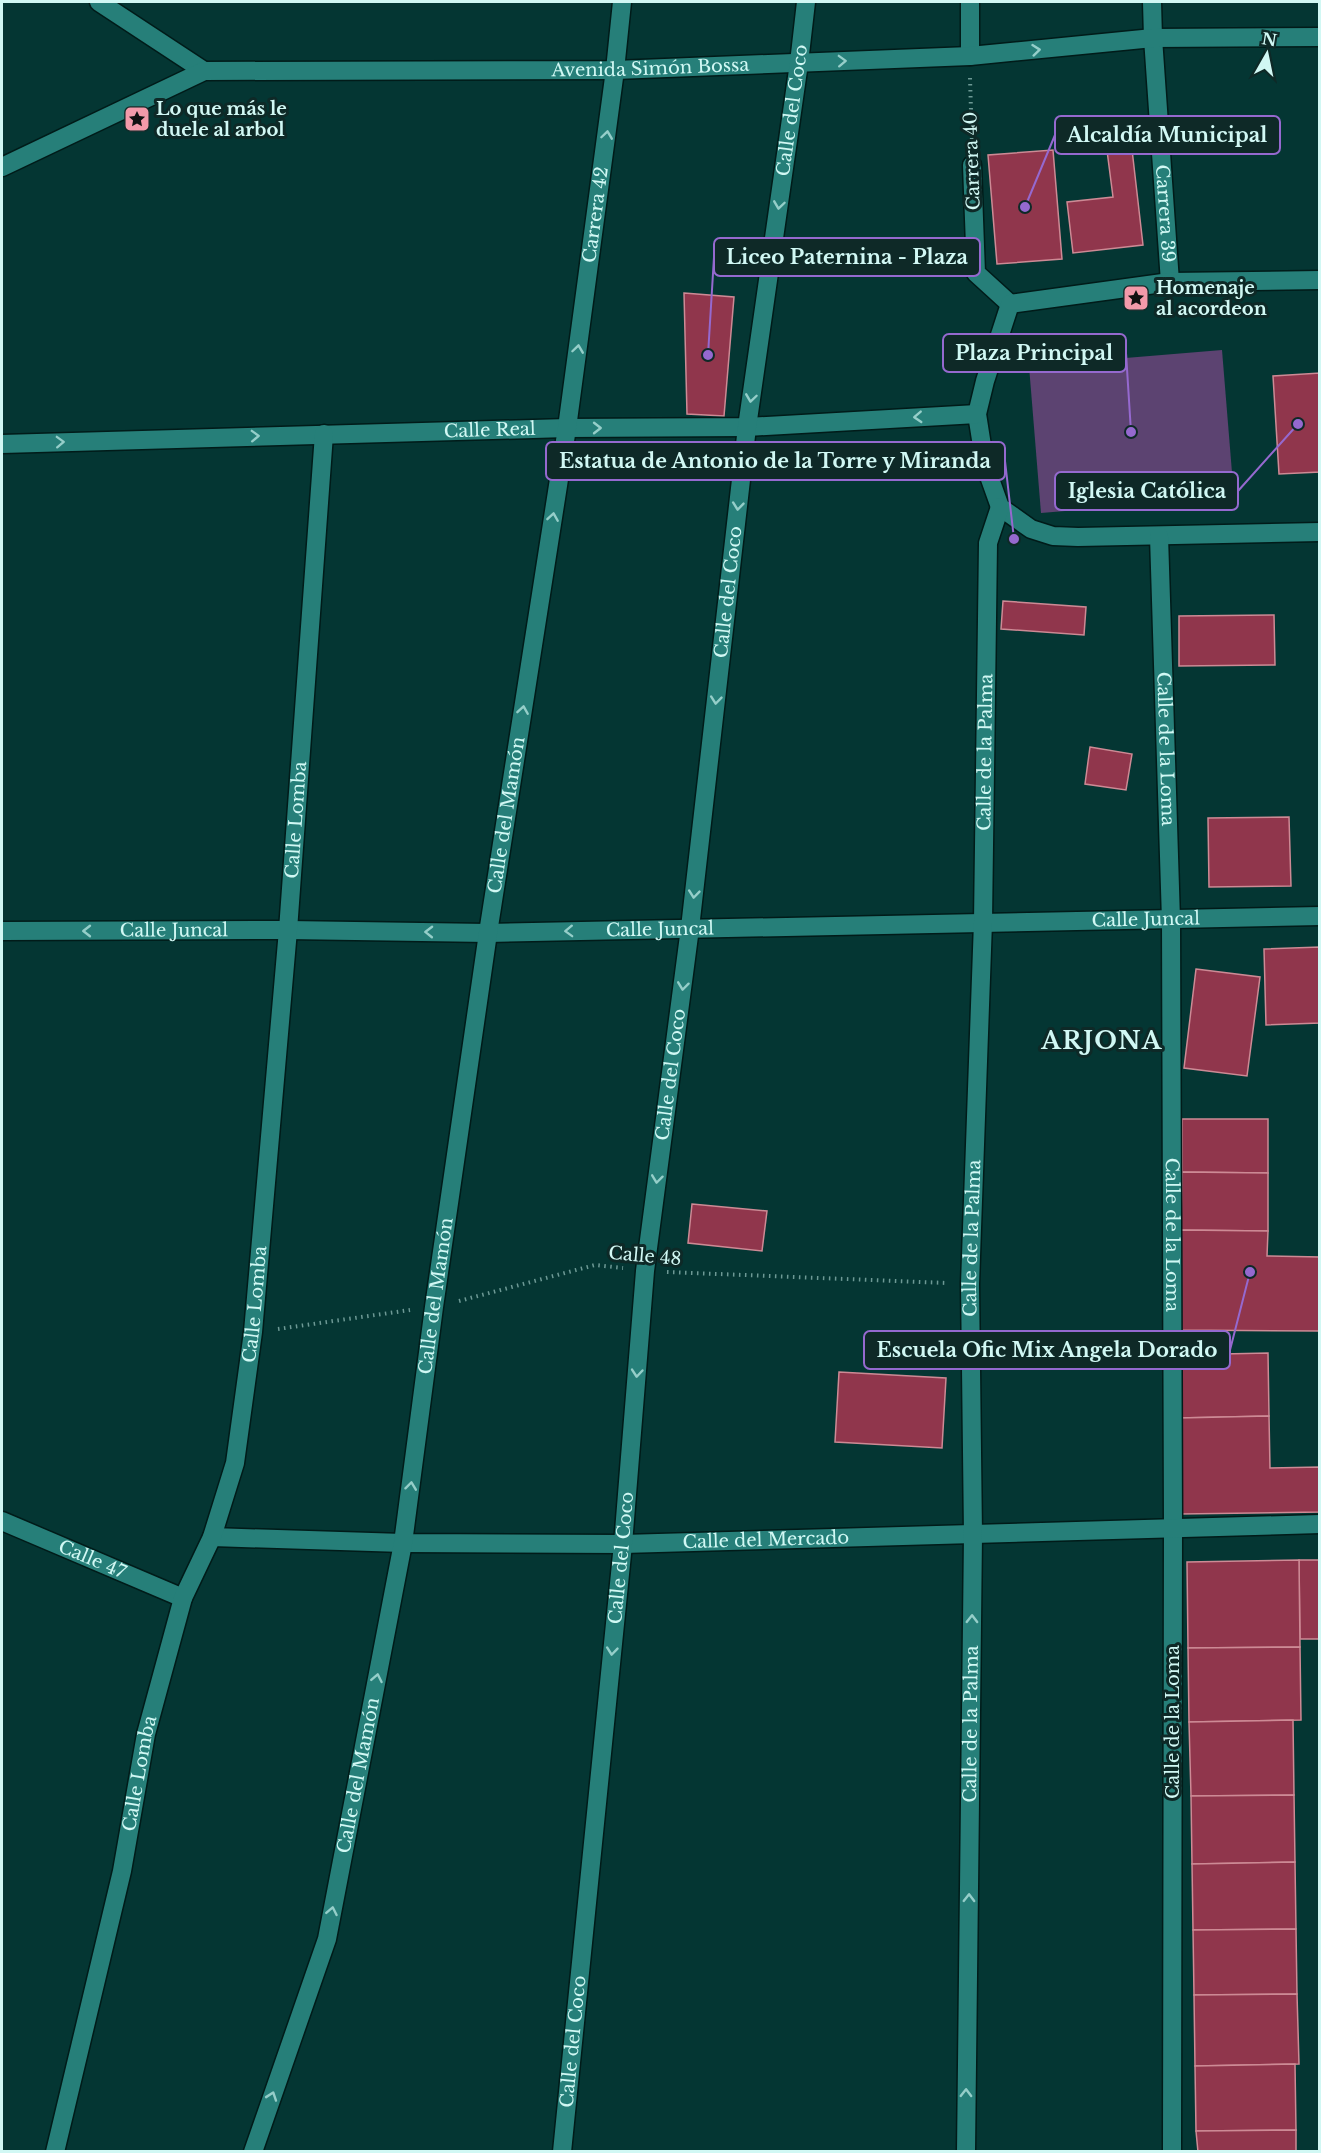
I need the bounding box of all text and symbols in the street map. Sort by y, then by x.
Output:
north arrow [1237,24,1297,84]
text: N [1260,28,1278,50]
street label: Calle del Coco [772,43,812,178]
one-way arrow [1032,44,1041,57]
street label: Avenida Simón Bossa [550,54,750,81]
one-way arrow [837,55,846,68]
place label: Lo que más le duele al arbol [156,98,287,141]
place icon: Lo que más le duele al arbol [122,104,152,134]
street label: Carrera 40 [959,111,985,211]
callout: Alcaldía Municipal [1055,116,1280,154]
text: Alcaldía Municipal [1066,123,1267,147]
one-way arrow [600,131,612,140]
street label: Carrera 39 [1151,164,1180,263]
street label: Carrera 42 [578,165,613,264]
one-way arrow [773,201,785,210]
callout: Liceo Paternina - Plaza [714,238,980,276]
text: Liceo Paternina - Plaza [726,245,969,269]
place label: Homenaje al acordeon [1156,277,1267,320]
place icon: Homenaje al acordeon [1121,283,1151,313]
callout: Plaza Principal [943,334,1126,372]
text: Plaza Principal [955,341,1113,365]
one-way arrow [571,345,583,354]
one-way arrow [745,394,757,403]
one-way arrow [914,411,923,424]
street label: Calle Real [444,418,536,442]
one-way arrow [592,422,601,434]
one-way arrow [250,429,259,442]
one-way arrow [55,435,64,448]
callout: Estatua de Antonio de la Torre y Miranda [546,442,1005,480]
text: Estatua de Antonio de la Torre y Miranda [559,449,991,473]
callout: Iglesia Católica [1055,472,1238,510]
text: Iglesia Católica [1068,479,1227,503]
one-way arrow [732,502,745,511]
one-way arrow [547,512,559,522]
street label: Calle del Coco [710,525,747,659]
street label: Calle de la Loma [1152,671,1179,826]
street label: Calle de la Palma [973,673,997,831]
one-way arrow [710,695,723,705]
one-way arrow [516,705,528,714]
street label: Calle del Mamón [483,735,530,895]
street label: Calle Lomba [281,761,311,879]
one-way arrow [688,889,701,898]
street label: Calle Juncal [1091,907,1200,932]
street label: Calle Juncal [606,917,714,942]
street label: Calle Juncal [120,919,228,942]
one-way arrow [83,925,92,937]
one-way arrow [564,925,573,937]
one-way arrow [425,926,434,938]
one-way arrow [677,981,689,990]
street label: Calle del Coco [651,1007,690,1142]
district label: ARJONA [1040,1026,1163,1055]
street label: Calle de la Loma [1161,1158,1183,1312]
street label: Calle de la Palma [959,1159,985,1317]
one-way arrow [652,1174,664,1184]
street label: Calle del Mamón [414,1216,458,1376]
street label: Calle 48 [608,1242,682,1270]
street label: Calle Lomba [238,1245,271,1364]
callout: Escuela Ofic Mix Angela Dorado [864,1331,1230,1369]
text: Escuela Ofic Mix Angela Dorado [877,1338,1217,1362]
one-way arrow [631,1368,644,1377]
one-way arrow [404,1482,416,1491]
street label: Calle del Coco [604,1491,638,1625]
street label: Calle del Mercado [682,1527,849,1553]
street label: Calle 47 [55,1535,130,1584]
one-way arrow [966,1615,978,1624]
street label: Calle de la Palma [959,1645,983,1803]
street label: Calle de la Loma [1162,1645,1184,1799]
one-way arrow [606,1646,619,1655]
one-way arrow [370,1674,383,1684]
street label: Calle del Mamón [333,1696,384,1855]
street label: Calle Lomba [118,1713,162,1833]
one-way arrow [963,1894,975,1903]
one-way arrow [325,1906,338,1916]
street label: Calle del Coco [556,1974,591,2109]
one-way arrow [960,2089,972,2098]
one-way arrow [265,2091,278,2102]

